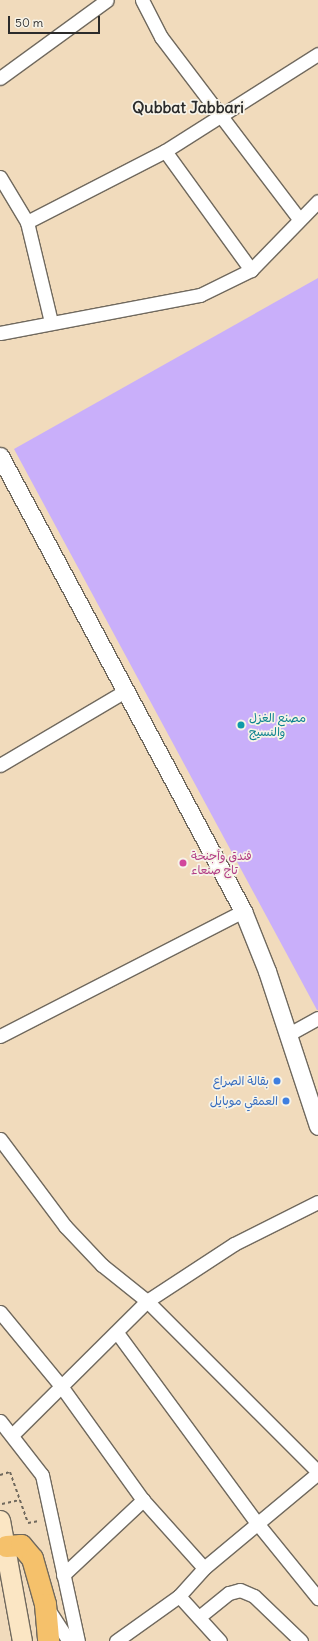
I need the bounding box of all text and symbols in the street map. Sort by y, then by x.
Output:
scale bar [10,8,102,34]
text: 50 m [15,15,43,30]
district label: Qubbat Jabbari [132,97,244,117]
place label: مصنع الغزل والنسيج [249,711,306,739]
marker: مصنع الغزل والنسيج [236,720,246,730]
place label: فندق وأجنحة تاج صنعاء [191,849,252,877]
marker: فندق وأجنحة تاج صنعاء [178,858,188,868]
place label: بقالة الصراع [213,1074,269,1088]
marker: بقالة الصراع [272,1076,282,1086]
place label: العمقي موبايل [210,1094,278,1108]
marker: العمقي موبايل [281,1096,291,1106]

